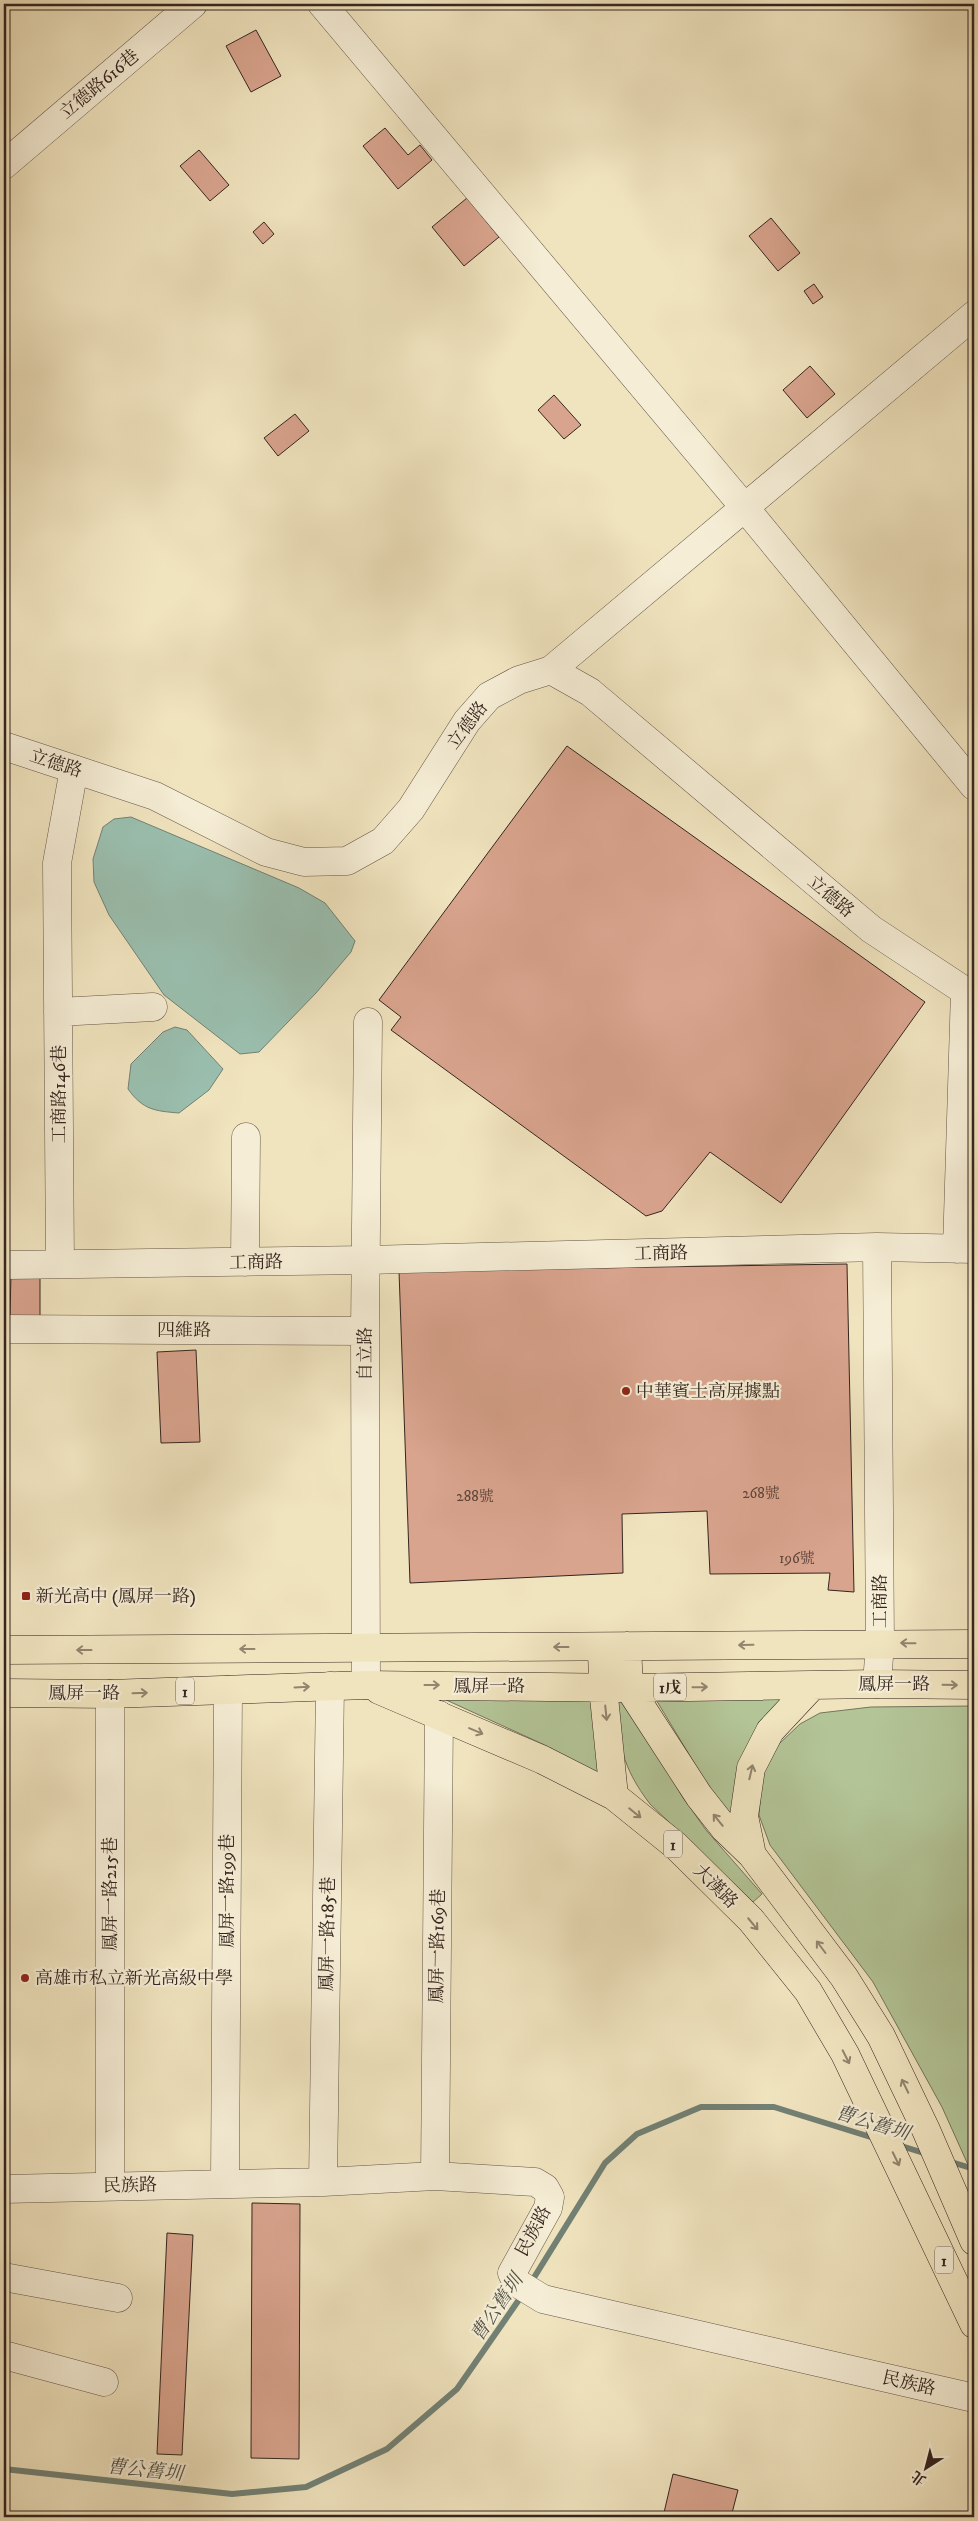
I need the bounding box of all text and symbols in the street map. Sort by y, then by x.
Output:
street label: 立德路616巷 [55,45,144,124]
street label: 立德路 [443,697,493,754]
street label: 立德路 [27,745,85,783]
street label: 立德路 [803,871,858,923]
street label: 工商路146巷 [49,1045,71,1143]
street label: 工商路 [634,1243,688,1265]
street label: 工商路 [229,1252,283,1274]
street label: 四維路 [157,1320,211,1342]
street label: 自立路 [355,1327,377,1381]
place label: 中華賓士高屏據點 [636,1381,780,1403]
marker: 中華賓士高屏據點 [620,1385,632,1397]
house number: 268號 [742,1484,780,1503]
house number: 288號 [456,1487,494,1506]
house number: 196號 [779,1549,815,1568]
street label: 工商路 [870,1574,892,1628]
place label: 新光高中 (鳳屏一路) [36,1586,196,1608]
marker: 新光高中 (鳳屏一路) [20,1590,32,1602]
one-way arrow [900,1638,916,1648]
one-way arrow [738,1640,754,1650]
one-way arrow [553,1642,569,1652]
one-way arrow [239,1644,255,1654]
one-way arrow [76,1645,92,1655]
road number: 1戊 [654,1674,686,1700]
street label: 鳳屏一路 [858,1674,930,1696]
street label: 鳳屏一路 [453,1676,525,1698]
road number: 1 [176,1678,194,1704]
one-way arrow [424,1680,440,1690]
one-way arrow [942,1680,958,1690]
one-way arrow [294,1682,310,1692]
one-way arrow [692,1682,708,1692]
street label: 鳳屏一路 [48,1683,120,1705]
one-way arrow [132,1688,148,1698]
one-way arrow [601,1705,611,1721]
one-way arrow [468,1727,483,1736]
one-way arrow [747,1765,756,1781]
one-way arrow [628,1807,641,1818]
one-way arrow [712,1813,724,1826]
road number: 1 [664,1830,682,1858]
street label: 鳳屏一路199巷 [217,1834,239,1948]
street label: 鳳屏一路215巷 [100,1837,122,1951]
street label: 大漢路 [688,1860,742,1914]
street label: 鳳屏一路185巷 [316,1877,340,1991]
street label: 鳳屏一路169巷 [426,1888,450,2004]
one-way arrow [748,1917,759,1930]
one-way arrow [816,1941,827,1954]
place label: 高雄市私立新光高級中學 [35,1968,233,1990]
marker: 高雄市私立新光高級中學 [19,1972,31,1984]
one-way arrow [841,2049,851,2064]
one-way arrow [900,2079,909,2094]
water label: 曹公舊圳 [833,2101,915,2146]
one-way arrow [892,2151,901,2166]
street label: 民族路 [103,2175,157,2197]
street label: 民族路 [511,2202,556,2260]
road number: 1 [935,2246,953,2274]
water label: 曹公舊圳 [466,2267,530,2346]
street label: 民族路 [880,2367,938,2401]
north arrow [900,2444,950,2494]
water label: 曹公舊圳 [106,2455,187,2486]
text: 北 [908,2466,930,2489]

